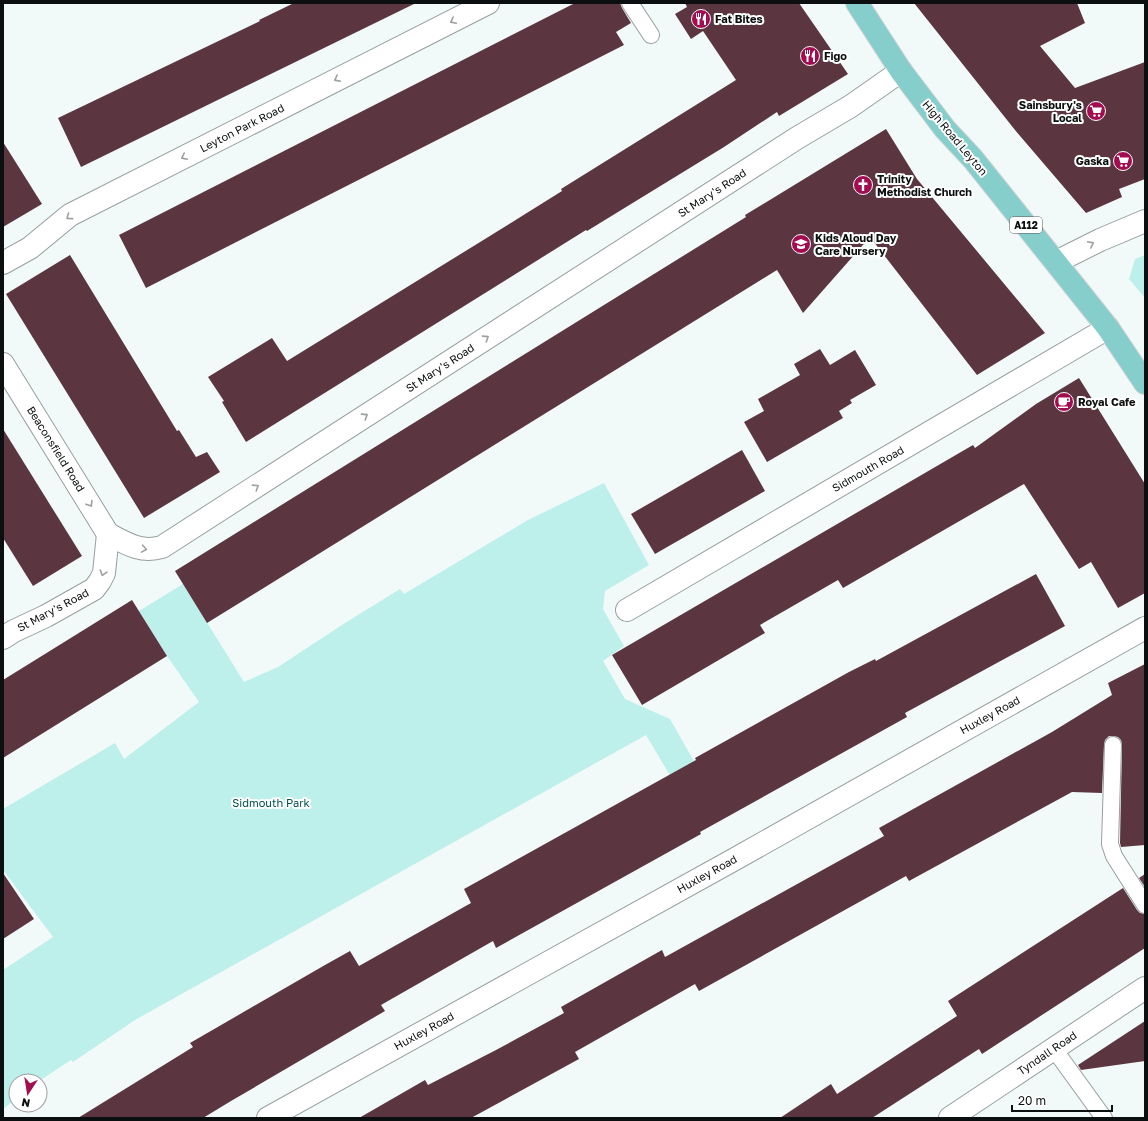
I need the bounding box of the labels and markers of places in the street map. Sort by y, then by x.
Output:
restaurant icon: Fat Bites [690,8,712,30]
place label: Fat Bites [715,12,763,25]
restaurant icon: Figo [799,45,821,67]
place label: Figo [824,49,847,62]
place label: Sainsbury's Local [1019,98,1082,124]
supermarket icon: Sainsbury's Local [1085,100,1107,122]
supermarket icon: Gaska [1112,150,1134,172]
place label: Gaska [1076,154,1109,167]
place label: Trinity Methodist Church [877,172,972,198]
church icon: Trinity Methodist Church [852,174,874,196]
place label: Kids Aloud Day Care Nursery [815,231,897,257]
school or university icon: Kids Aloud Day Care Nursery [790,233,812,255]
cafe icon: Royal Cafe [1053,391,1075,413]
place label: Royal Cafe [1078,395,1136,408]

